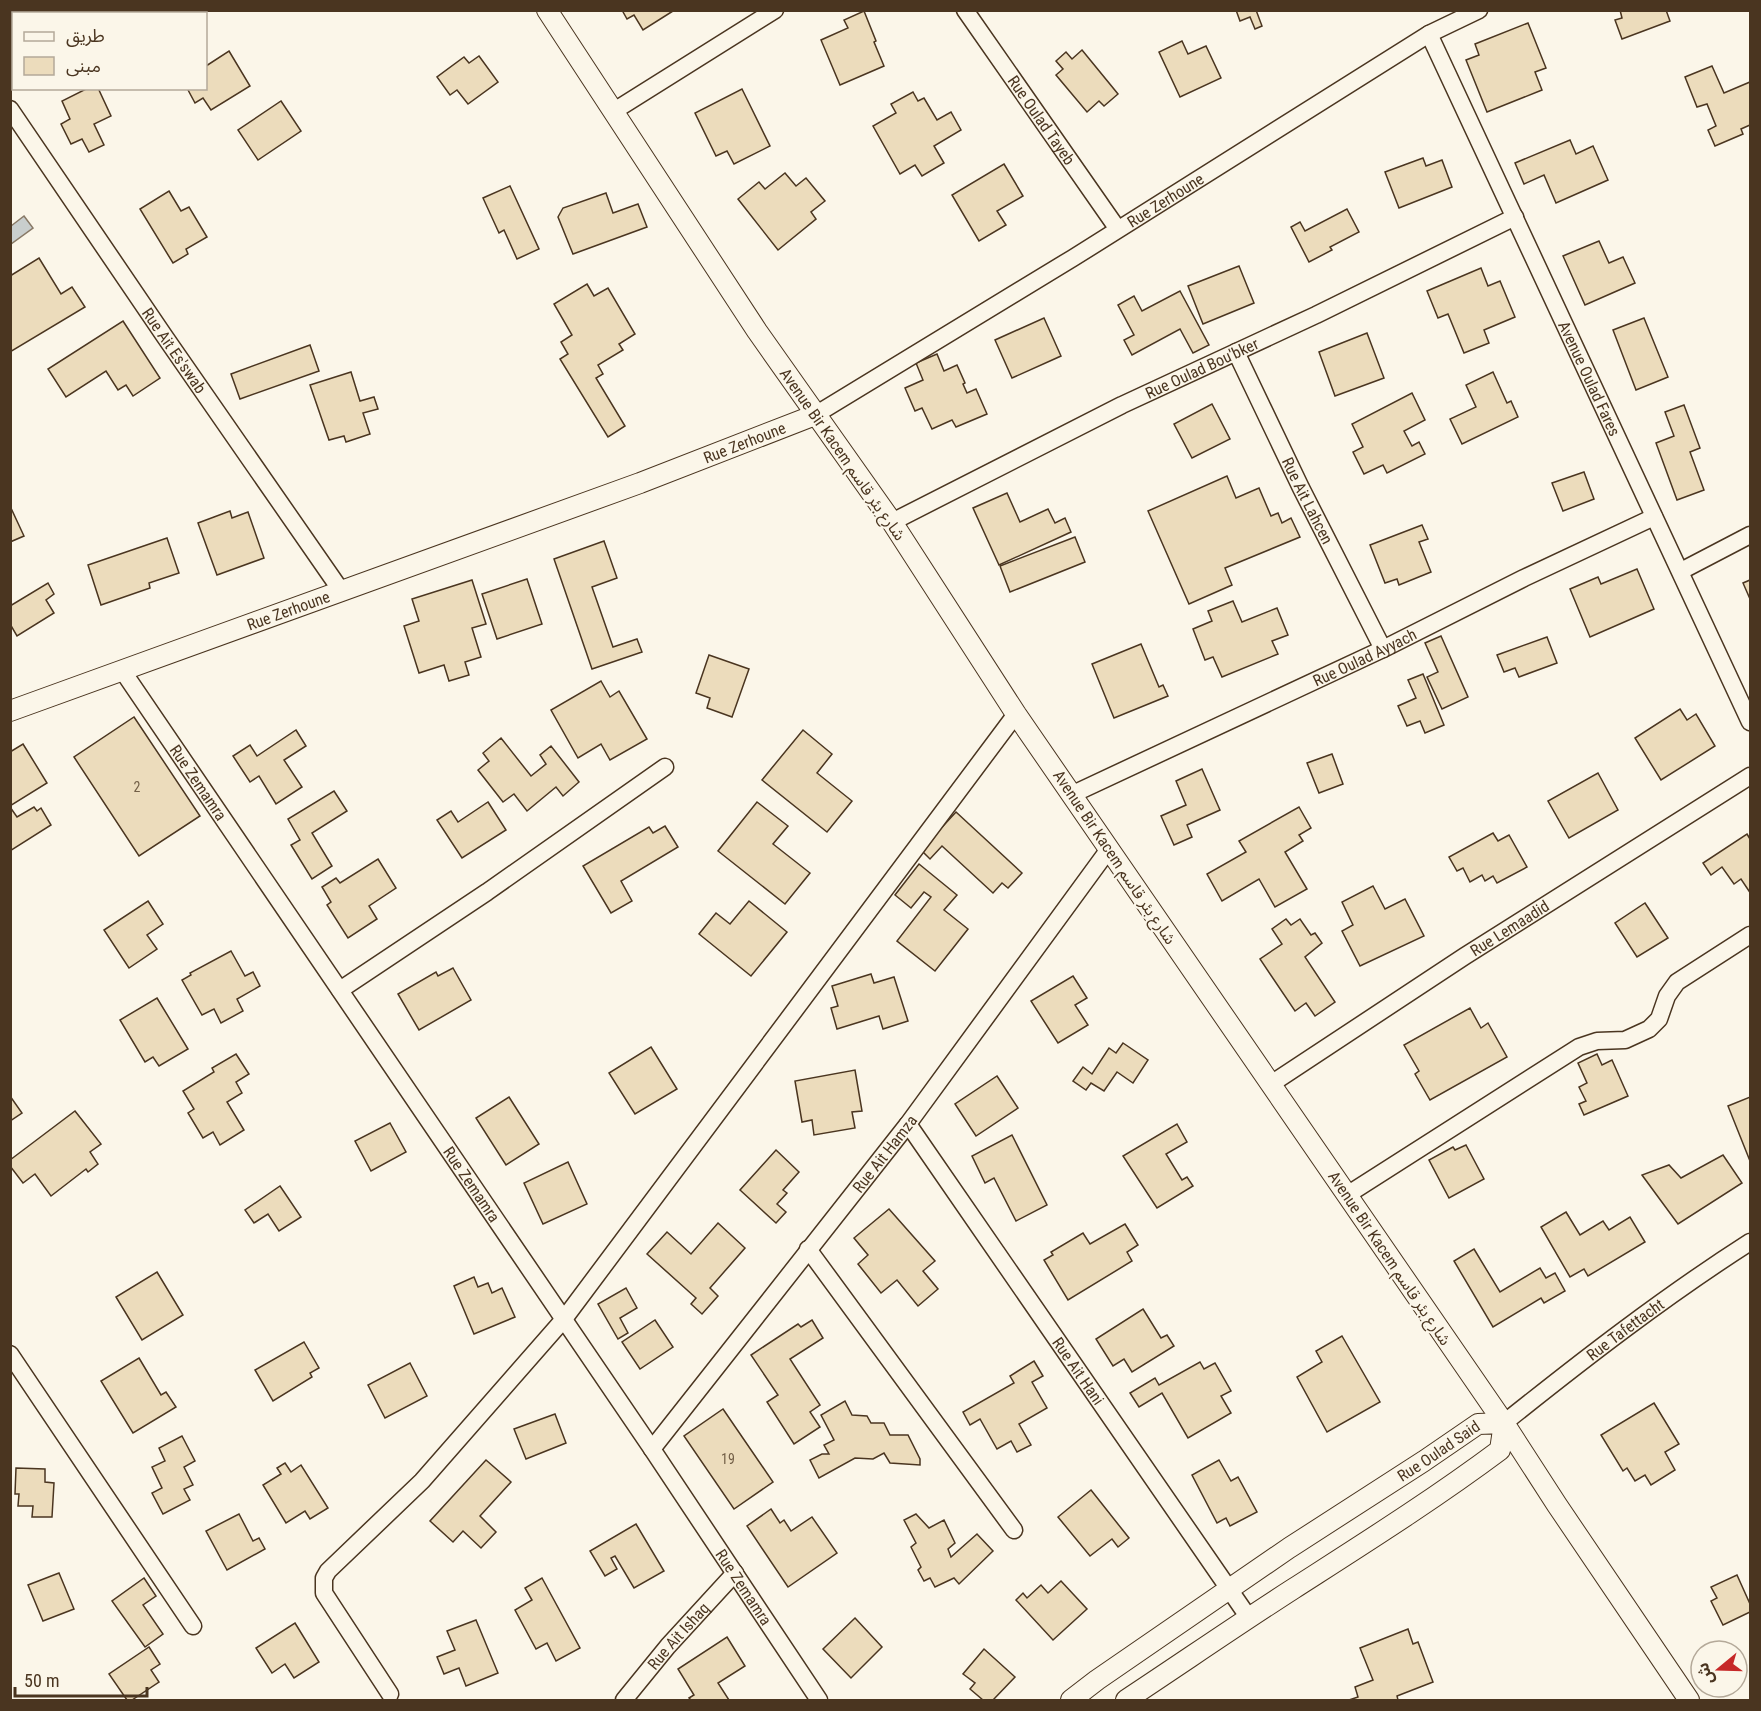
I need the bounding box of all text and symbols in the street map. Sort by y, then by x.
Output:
legend [12,12,207,90]
text: طريق [66,25,105,47]
text: مبنى [66,55,101,77]
street label: Rue Oulad Tayeb [1004,72,1079,169]
street label: Rue Zerhoune [1124,169,1207,232]
street label: Rue Ait Es'swab [138,304,210,397]
street label: Avenue Oulad Fares [1554,318,1624,439]
street label: Rue Oulad Bou'bker [1143,334,1262,403]
street label: Avenue Bir Kacem شارع بئر قاسم [773,365,909,546]
street label: Rue Zerhoune [701,418,788,467]
street label: Rue Ait Lahcen [1278,454,1337,547]
street label: Rue Zerhoune [244,587,333,634]
street label: Rue Oulad Ayyach [1310,625,1420,690]
street label: Rue Zemamra [166,741,230,824]
street label: Avenue Bir Kacem شارع بئر قاسم [1047,767,1180,950]
house number: 2 [134,779,141,795]
street label: Rue Lemaadid [1467,896,1553,960]
street label: Rue Ait Hamza [849,1112,921,1196]
street label: Rue Zemamra [439,1143,504,1226]
street label: Avenue Bir Kacem شارع بئر قاسم [1322,1168,1455,1351]
street label: Rue Tafettacht [1583,1295,1668,1365]
street label: Rue Ait Hani [1048,1334,1108,1409]
street label: Rue Oulad Said [1394,1417,1483,1486]
house number: 19 [721,1451,735,1467]
street label: Rue Zemamra [711,1546,775,1629]
street label: Rue Ait Ishaq [644,1599,713,1674]
north arrow [1689,1639,1749,1699]
scale bar [15,1660,147,1698]
text: ش [1693,1660,1718,1687]
text: 50 m [24,1670,59,1691]

